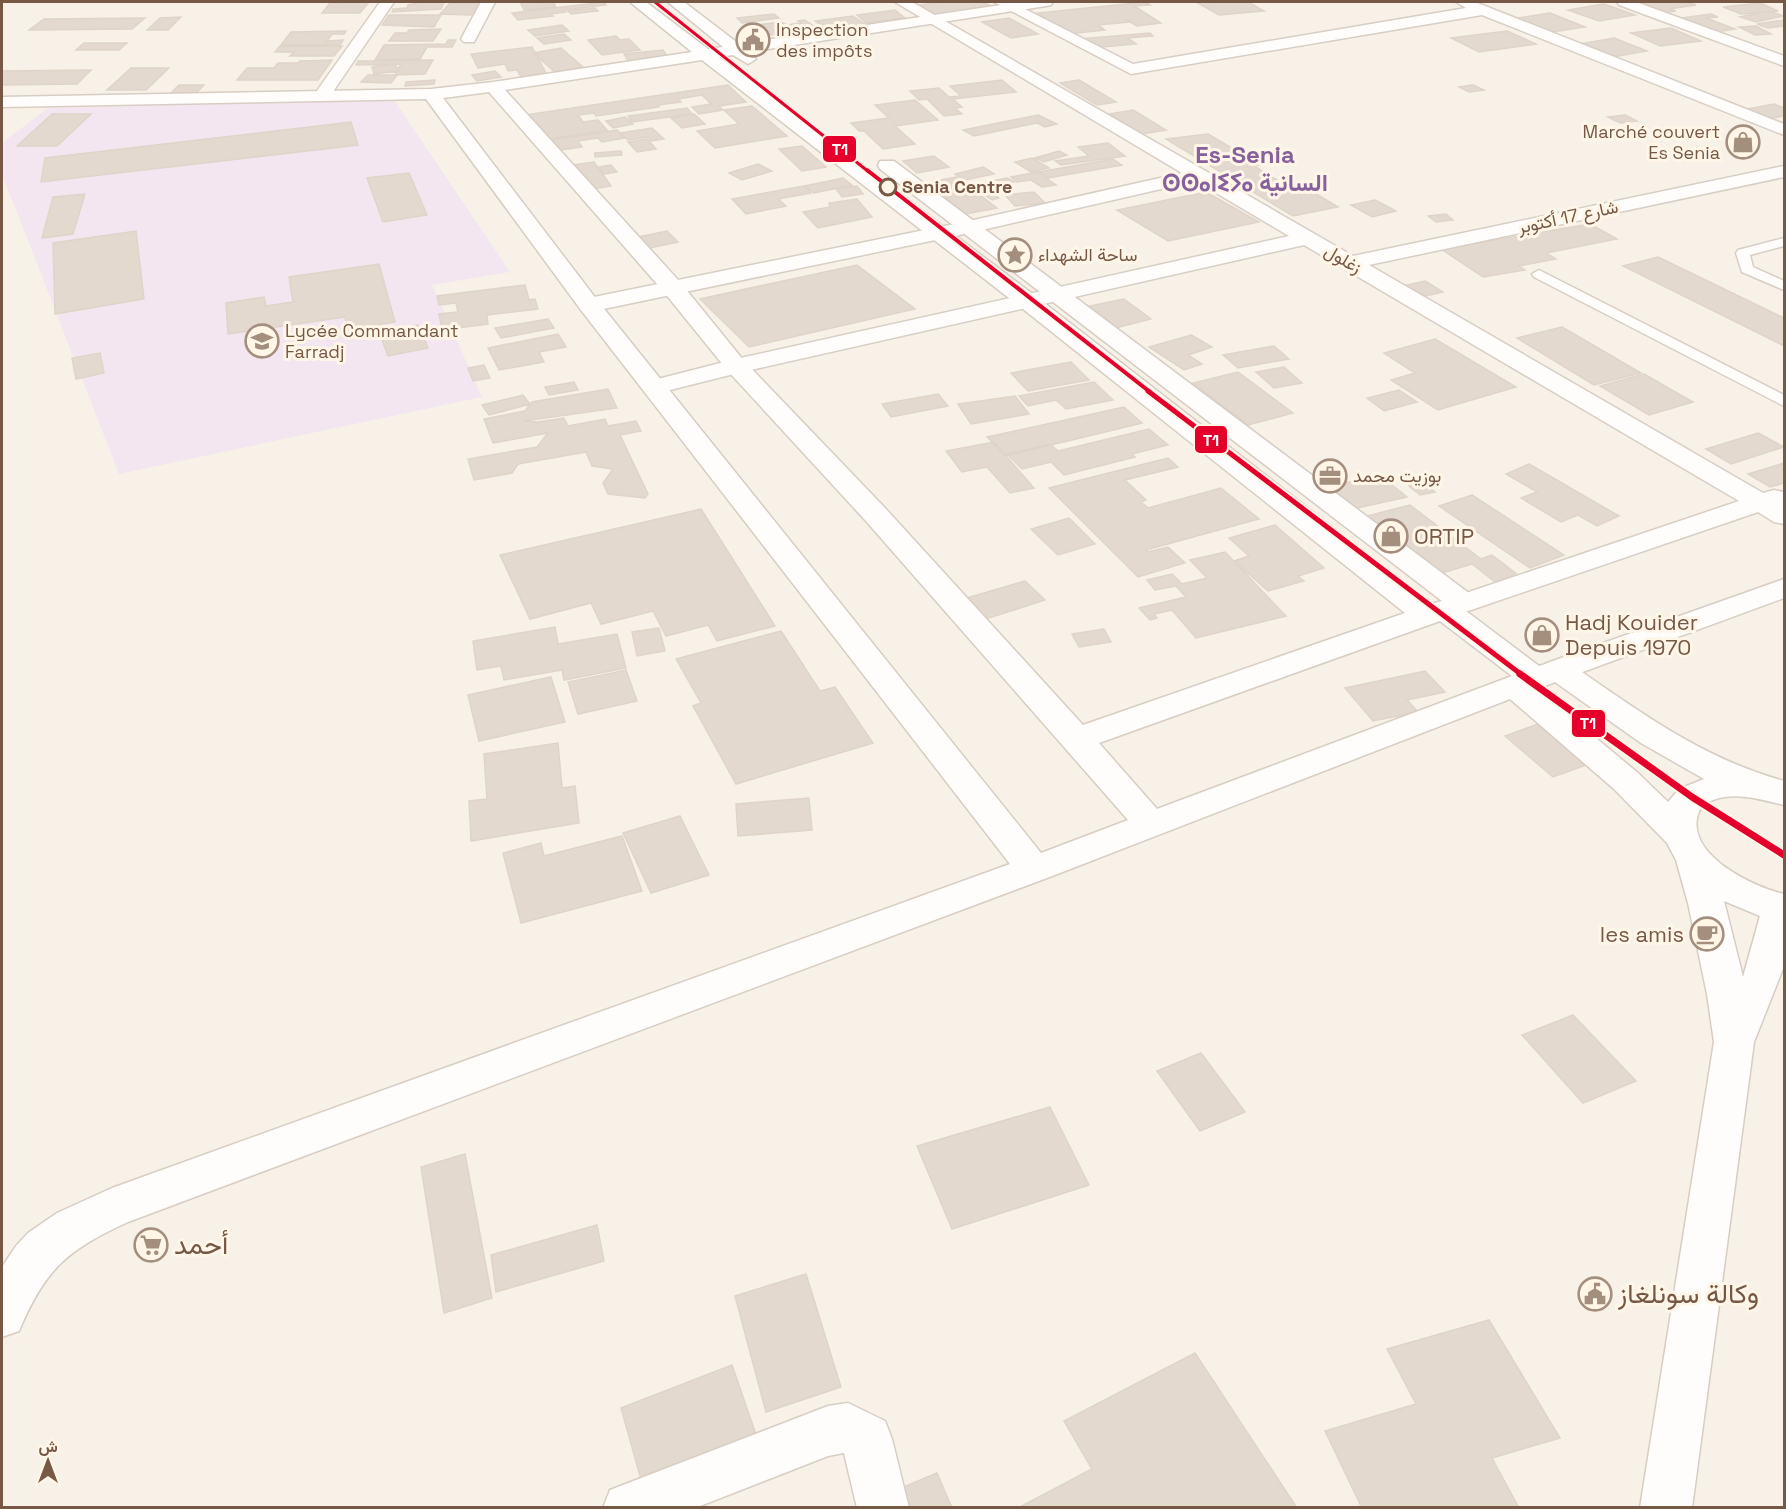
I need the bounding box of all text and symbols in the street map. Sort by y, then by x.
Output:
place label: Inspection des impôts [776,18,872,62]
public building icon: Inspection des impôts [735,22,771,58]
place label: Marché couvert Es Senia [1583,120,1720,164]
shop icon: Marché couvert Es Senia [1725,124,1761,160]
line badge: T1 [822,135,857,163]
text: T1 [832,139,848,160]
district label: Es-Senia ⵙⵙⴰⵏⵉⵢⴰ السانية [1162,139,1328,198]
place label: Senia Centre [902,175,1012,198]
marker: Senia Centre [879,178,897,196]
street label: شارع 17 أكتوبر [1515,195,1620,240]
place icon: ساحة الشهداء [997,237,1033,273]
street label: زغلول [1320,239,1366,278]
place label: ساحة الشهداء [1038,243,1137,266]
place label: Lycée Commandant Farradj [285,319,459,363]
school or university icon: Lycée Commandant Farradj [244,323,280,359]
line badge: T1 [1194,425,1228,454]
text: T1 [1203,430,1219,451]
office icon: بوزيت محمد [1312,458,1348,494]
place label: بوزيت محمد [1353,464,1441,487]
shop icon: ORTIP [1373,518,1409,554]
place label: ORTIP [1414,522,1474,550]
place label: Hadj Kouider Depuis 1970 [1565,608,1698,661]
shop icon: Hadj Kouider Depuis 1970 [1524,617,1560,653]
line badge: T1 [1571,709,1606,738]
text: T1 [1580,713,1596,734]
cafe icon: les amis [1689,916,1725,952]
place label: les amis [1600,920,1684,948]
supermarket icon: أحمد [133,1227,169,1263]
place label: أحمد [174,1227,228,1262]
public building icon: وكالة سونلغاز [1577,1276,1613,1312]
place label: وكالة سونلغاز [1617,1276,1759,1311]
north arrow [18,1431,78,1491]
text: ش [38,1436,58,1457]

